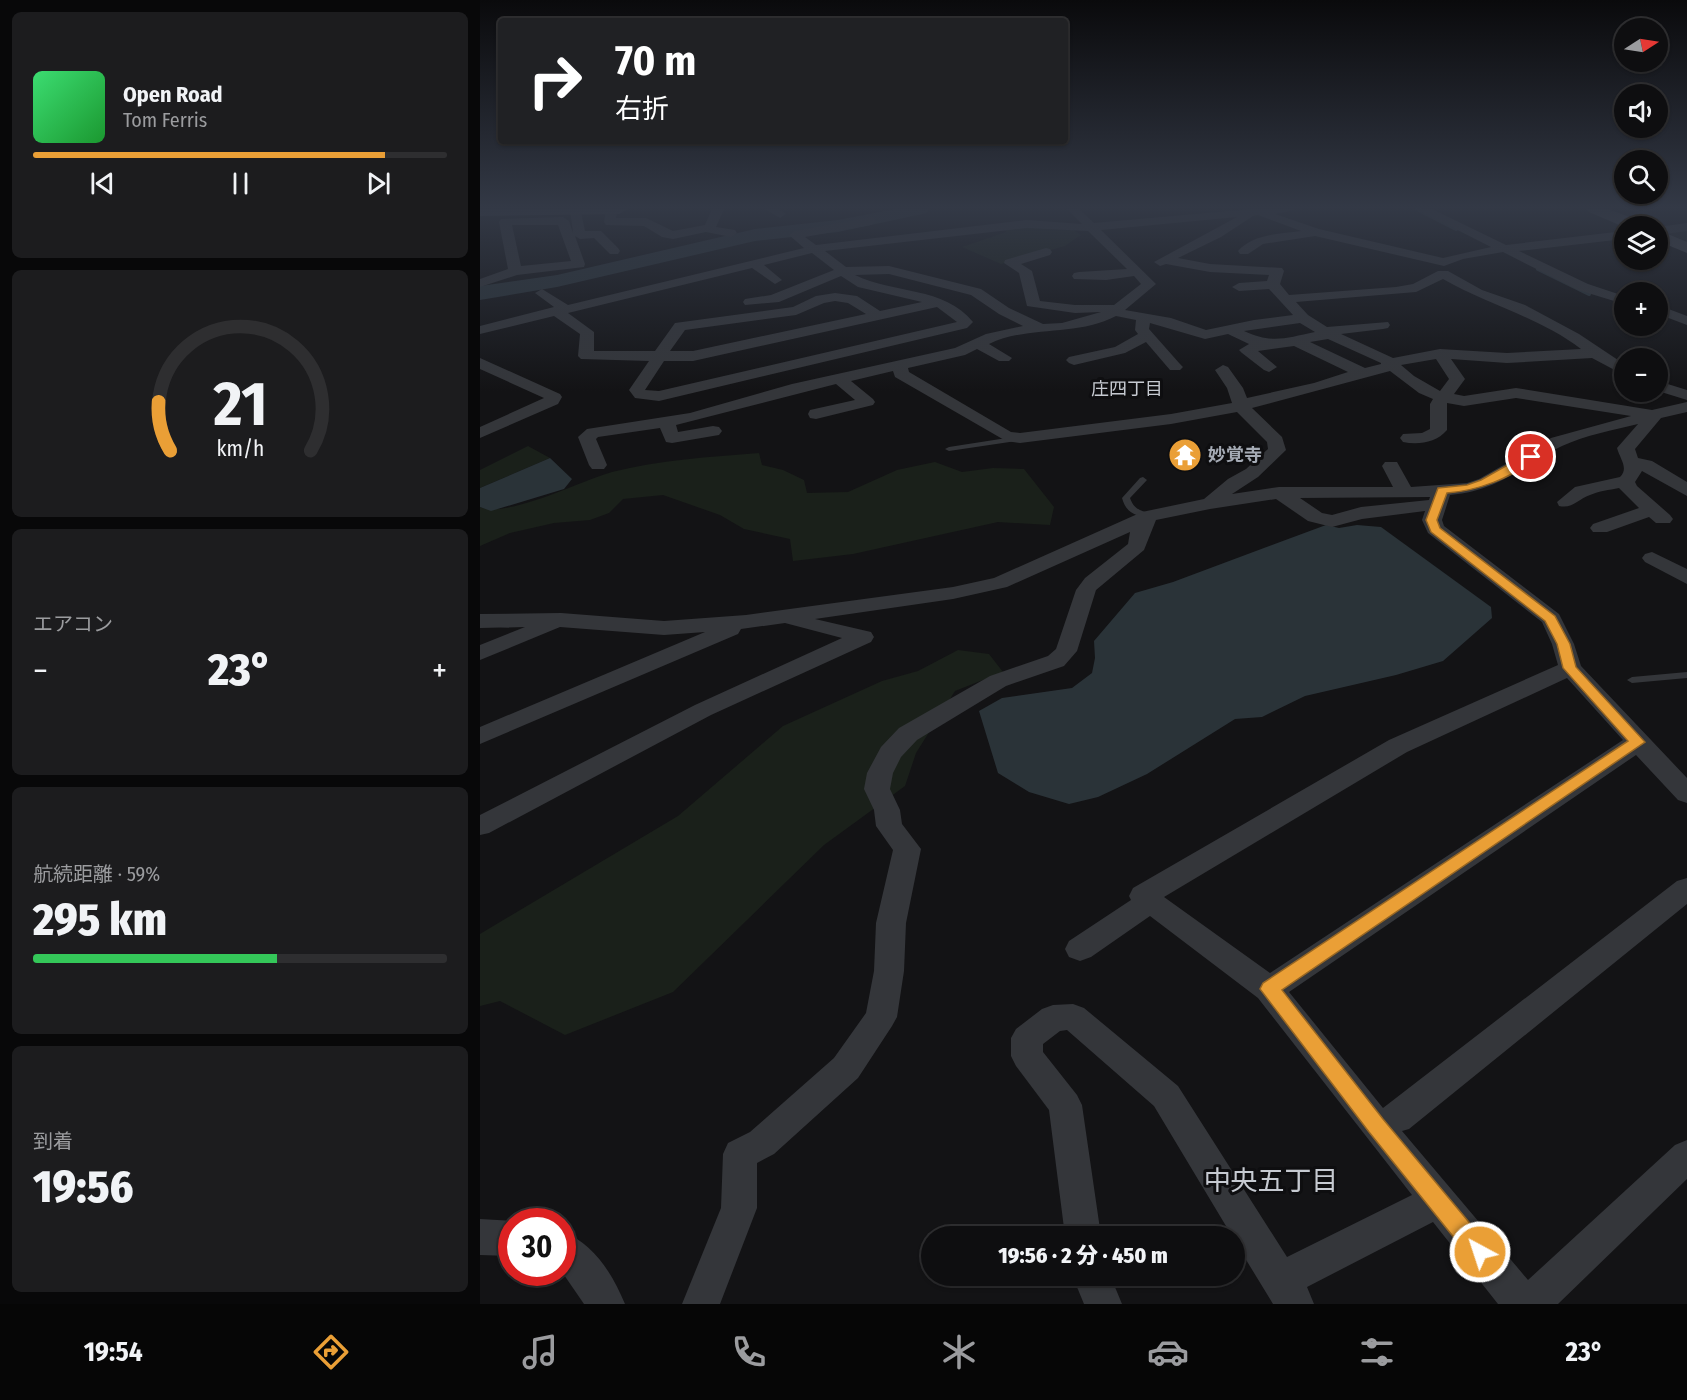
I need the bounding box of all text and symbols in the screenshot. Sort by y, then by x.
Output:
north arrow [1614,18,1668,72]
map controls [1614,18,1668,402]
text: 70 m [615,36,696,86]
icon: right [516,42,594,120]
text: Open Road [123,81,223,108]
button: sound [1614,84,1668,138]
text: 右折 [615,93,669,125]
text: Tom Ferris [123,108,207,132]
button: search [1614,150,1668,204]
icon: previous [86,167,119,200]
icon: pause [224,167,257,200]
icon: next [362,167,395,200]
button: layers [1614,216,1668,270]
button: + [1614,282,1668,336]
button: − [1614,348,1668,402]
text: 21 [212,367,267,442]
district label: 庄四丁目 [1091,378,1163,400]
pin [1505,431,1556,482]
text: km/h [216,436,264,462]
temple icon: 妙覚寺 [1167,437,1203,473]
icon: arrive [1514,440,1547,473]
place label: 妙覚寺 [1208,444,1262,466]
text: エアコン [33,612,113,636]
text: 23° [208,643,272,697]
text: − [33,651,48,691]
text: + [432,651,447,691]
text: 航続距離 · 59% [33,862,160,886]
text: 295 km [33,893,167,947]
text: 到着 [33,1129,73,1153]
text: 19:56 [33,1160,134,1214]
district label: 中央五丁目 [1204,1165,1339,1197]
speed limit sign: 30 [498,1208,576,1286]
position arrow [1448,1220,1512,1284]
text: 19:56 · 2 分 · 450 m [998,1242,1168,1269]
icon: directions [310,1331,352,1373]
icon: music [519,1331,561,1373]
icon: phone [728,1331,770,1373]
icon: climate [938,1331,980,1373]
icon: car [1147,1331,1189,1373]
icon: filters [1356,1331,1398,1373]
text: 19:54 [84,1336,143,1368]
text: 23° [1565,1336,1603,1368]

